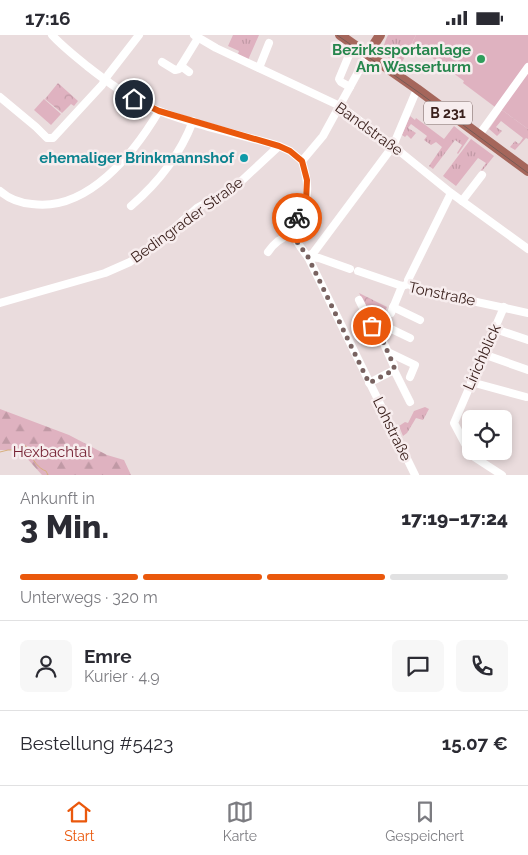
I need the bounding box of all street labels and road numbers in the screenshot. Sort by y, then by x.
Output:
street label: Bandstraße [332,99,406,160]
road number: B 231 [424,101,472,125]
street label: Bedingrader Straße [127,173,247,267]
street label: Tonstraße [407,278,477,310]
street label: Lirichblick [459,321,505,393]
street label: Lohstraße [369,394,415,464]

